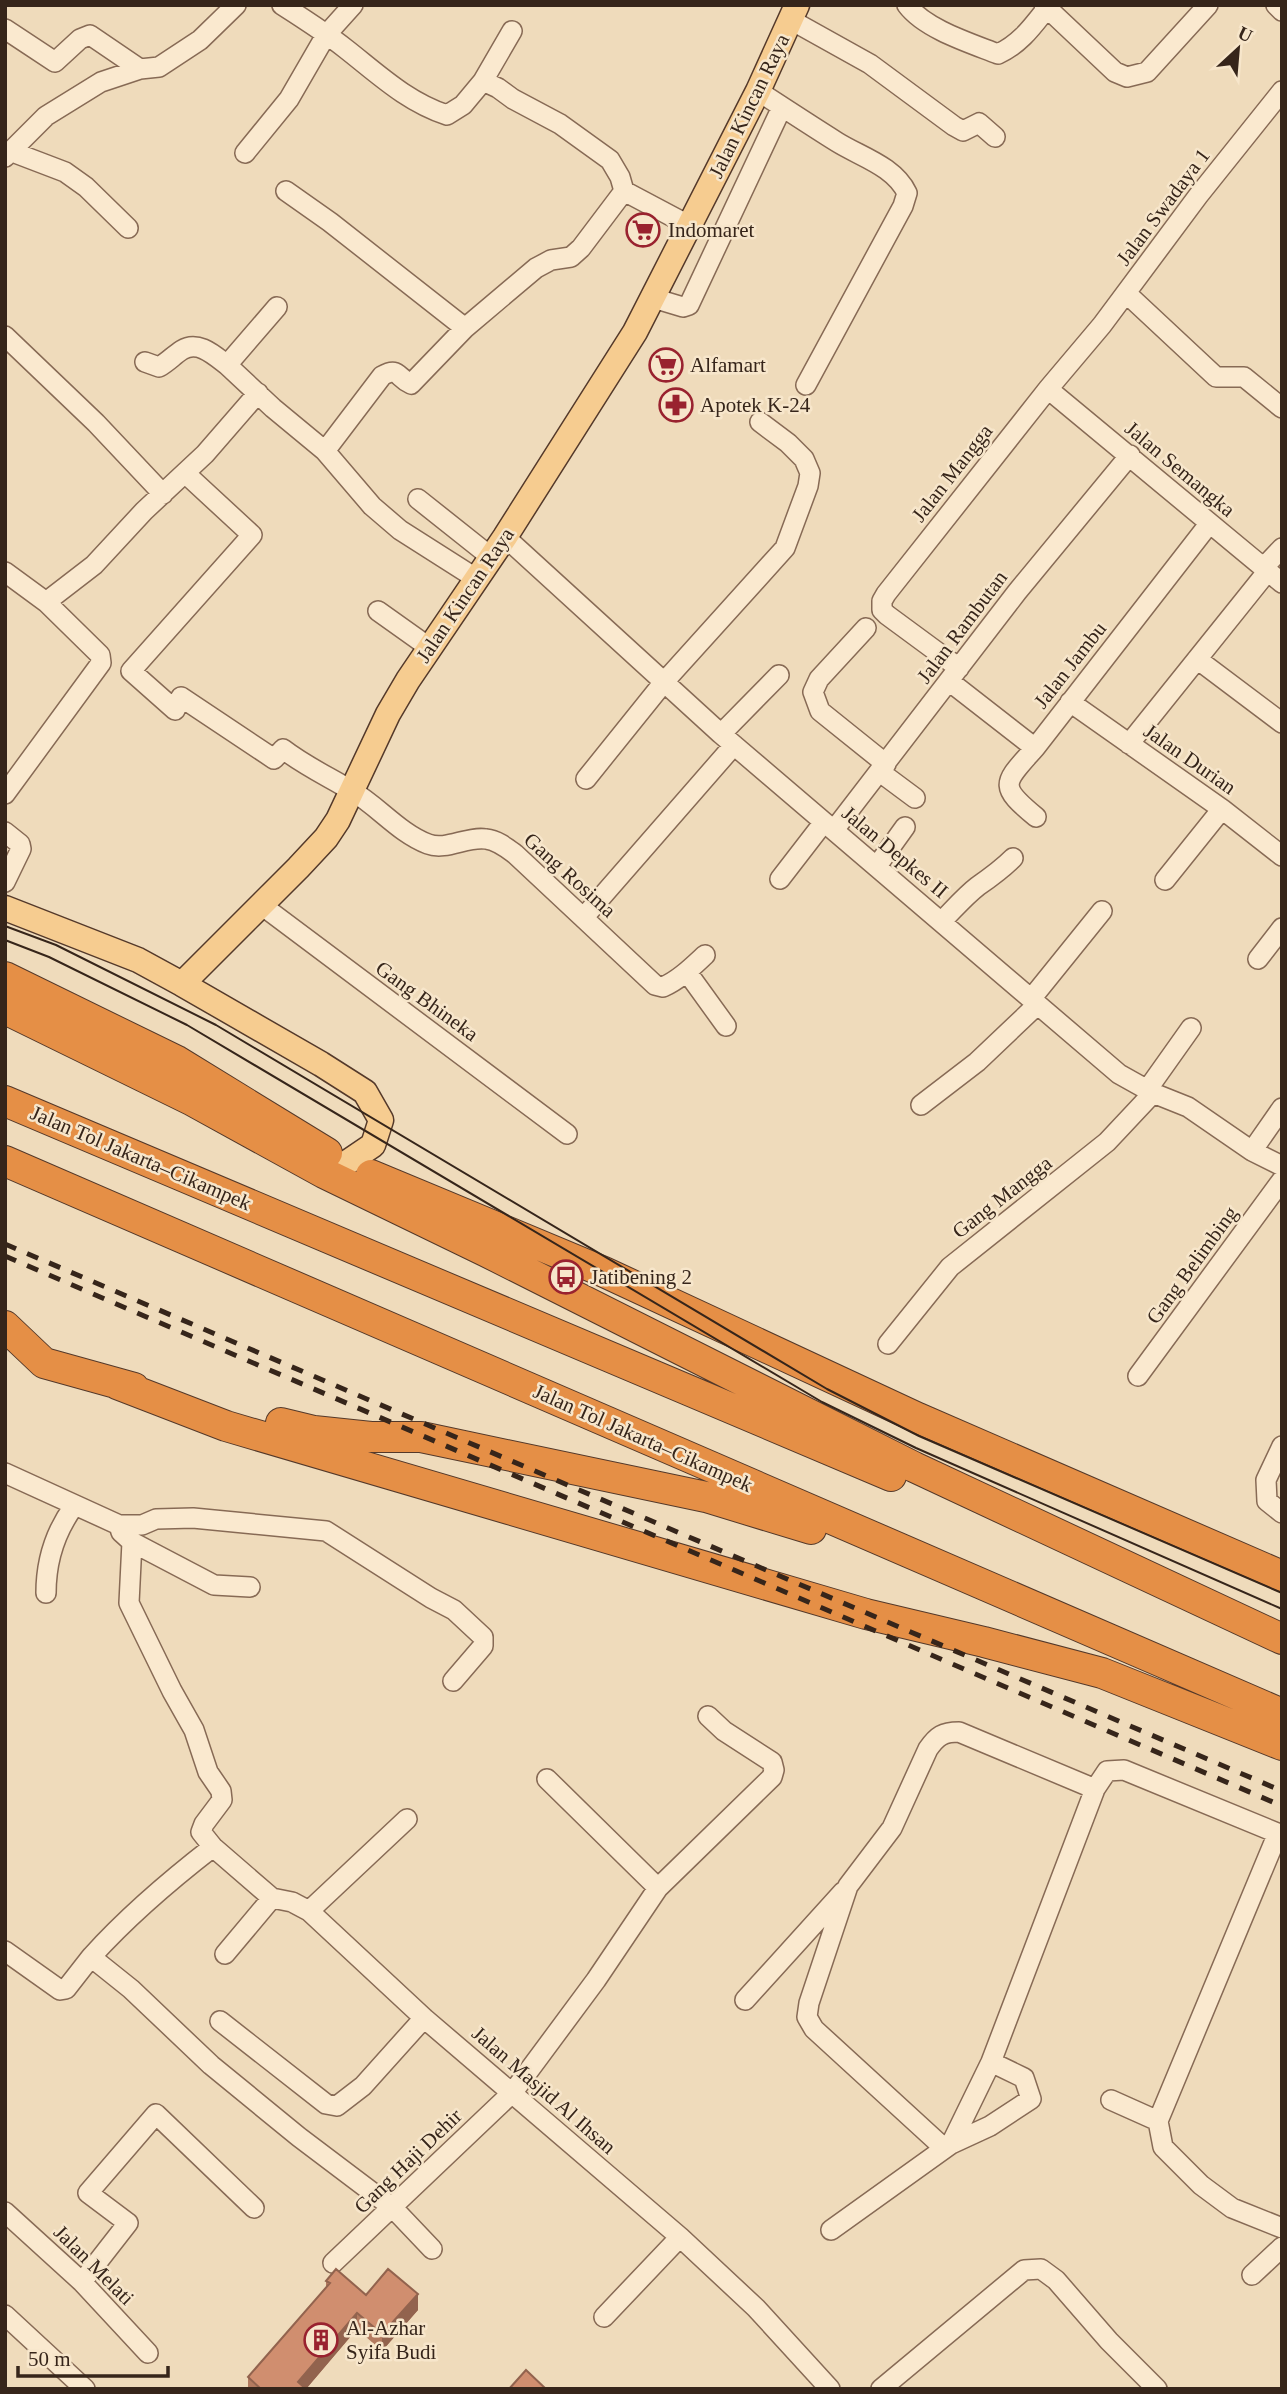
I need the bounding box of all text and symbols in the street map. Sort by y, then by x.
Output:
north arrow [1203,14,1273,84]
text: U [1234,22,1256,47]
street label: Jalan Kincan Raya [704,29,795,182]
street label: Jalan Swadaya 1 [1111,144,1215,270]
supermarket icon: Indomaret [624,211,662,249]
place label: Indomaret [668,218,754,242]
supermarket icon: Alfamart [647,346,685,384]
place label: Alfamart [690,353,766,377]
pharmacy icon: Apotek K-24 [657,386,695,424]
place label: Apotek K-24 [700,393,811,417]
street label: Jalan Semangka [1120,416,1240,522]
street label: Jalan Mangga [906,419,998,527]
street label: Jalan Kincan Raya [411,522,519,667]
street label: Jalan Rambutan [912,566,1012,688]
street label: Jalan Jambu [1029,617,1112,713]
street label: Jalan Durian [1139,719,1241,800]
street label: Jalan Depkes II [837,801,953,903]
street label: Gang Rosima [519,828,621,923]
street label: Gang Bhineka [371,956,483,1047]
street label: Jalan Tol Jakarta–Cikampek [27,1101,255,1216]
street label: Gang Mangga [948,1150,1057,1243]
street label: Gang Belimbing [1141,1201,1243,1328]
bus stop icon: Jatibening 2 [547,1258,585,1296]
place label: Jatibening 2 [590,1265,692,1289]
street label: Jalan Tol Jakarta–Cikampek [530,1379,757,1497]
street label: Jalan Masjid Al Ihsan [467,2021,621,2159]
street label: Gang Haji Dehir [349,2104,467,2218]
street label: Jalan Melati [49,2220,139,2310]
place label: Al-Azhar Syifa Budi [346,2316,437,2364]
building icon: Al-Azhar Syifa Budi [302,2321,340,2359]
scale bar [18,2334,168,2378]
text: 50 m [28,2347,71,2371]

